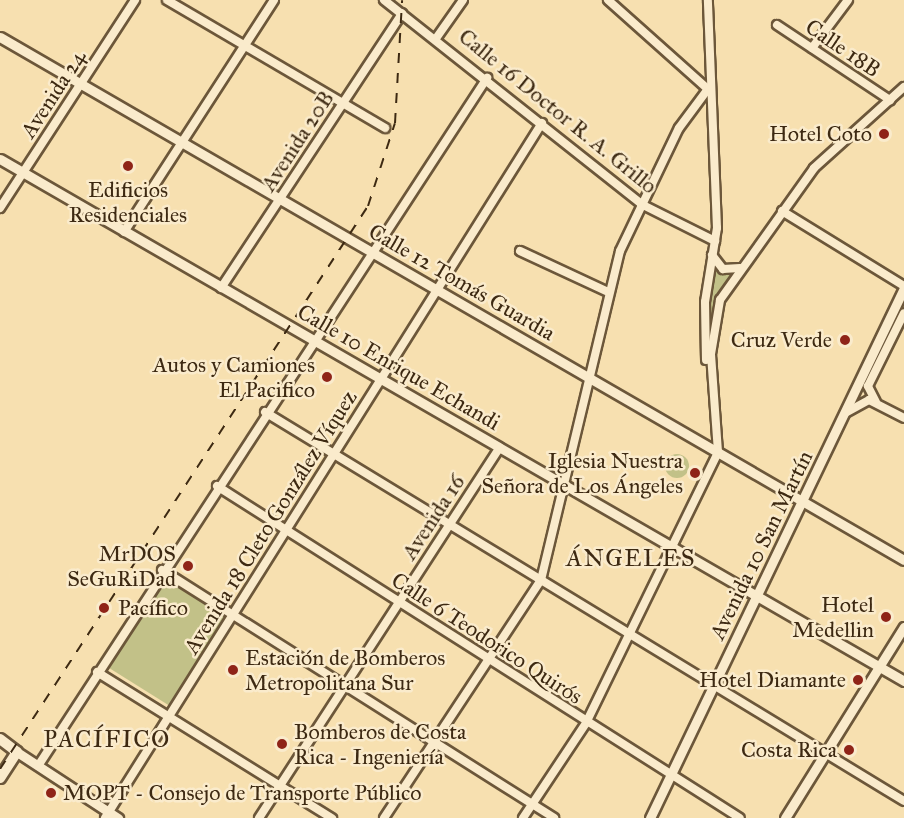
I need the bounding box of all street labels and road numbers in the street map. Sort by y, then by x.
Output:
street label: Calle 18B [800,13,886,83]
street label: Calle 16 Doctor R. A. Grillo [454,23,662,199]
street label: Avenida 24 [15,45,91,143]
street label: Avenida 20B [255,86,339,196]
street label: Calle 12 Tomás Guardia [364,218,560,346]
street label: Calle 10 Enrique Echandi [293,298,505,436]
street label: Avenida 18 Cleto González Víquez [178,385,362,659]
street label: Avenida 10 San Martín [704,446,818,644]
street label: Avenida 16 [396,469,470,565]
street label: Calle 6 Teodorico Quirós [387,566,587,710]

